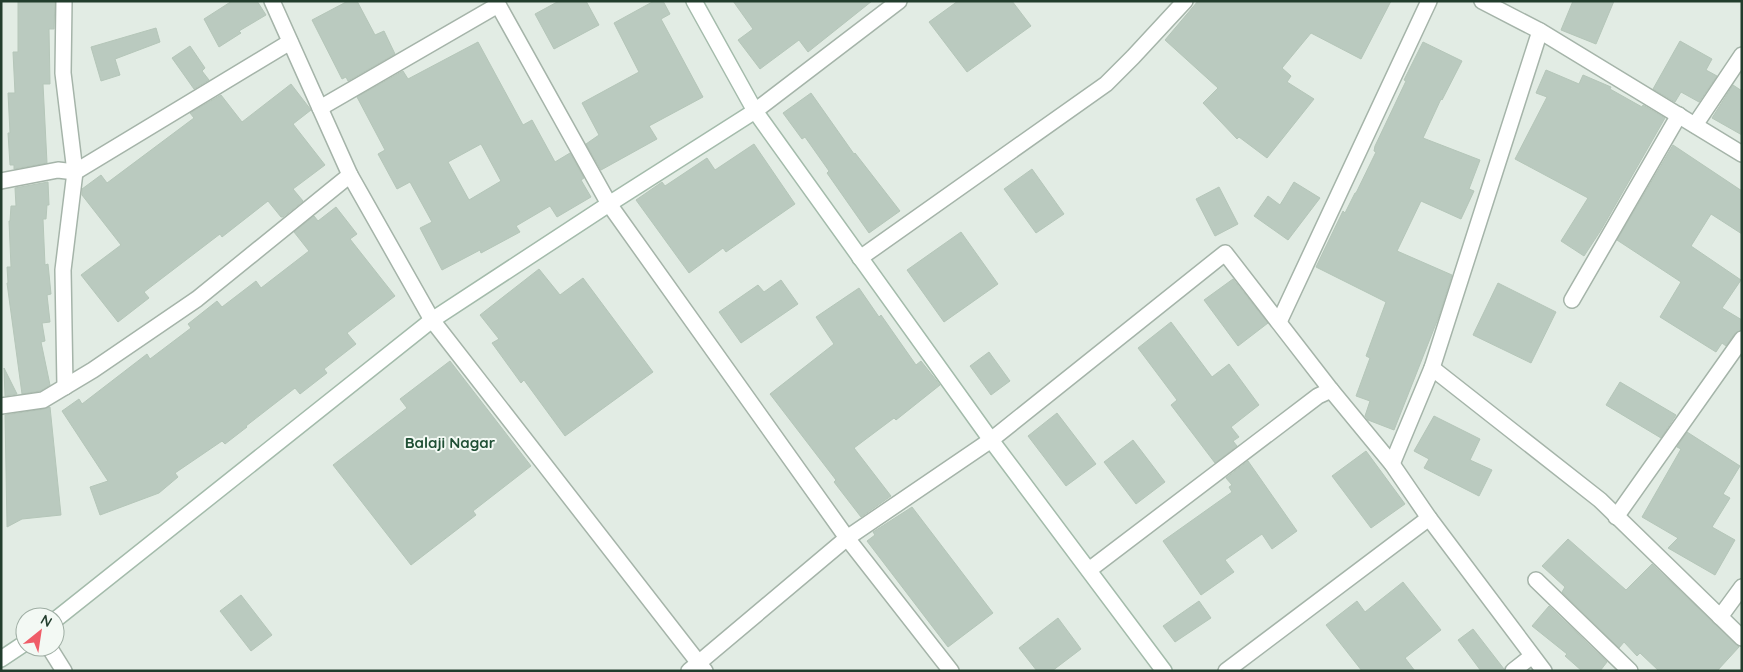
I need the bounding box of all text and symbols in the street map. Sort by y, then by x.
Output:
district label: Balaji Nagar [405,433,496,452]
north arrow [15,607,65,657]
text: N [38,610,55,631]

